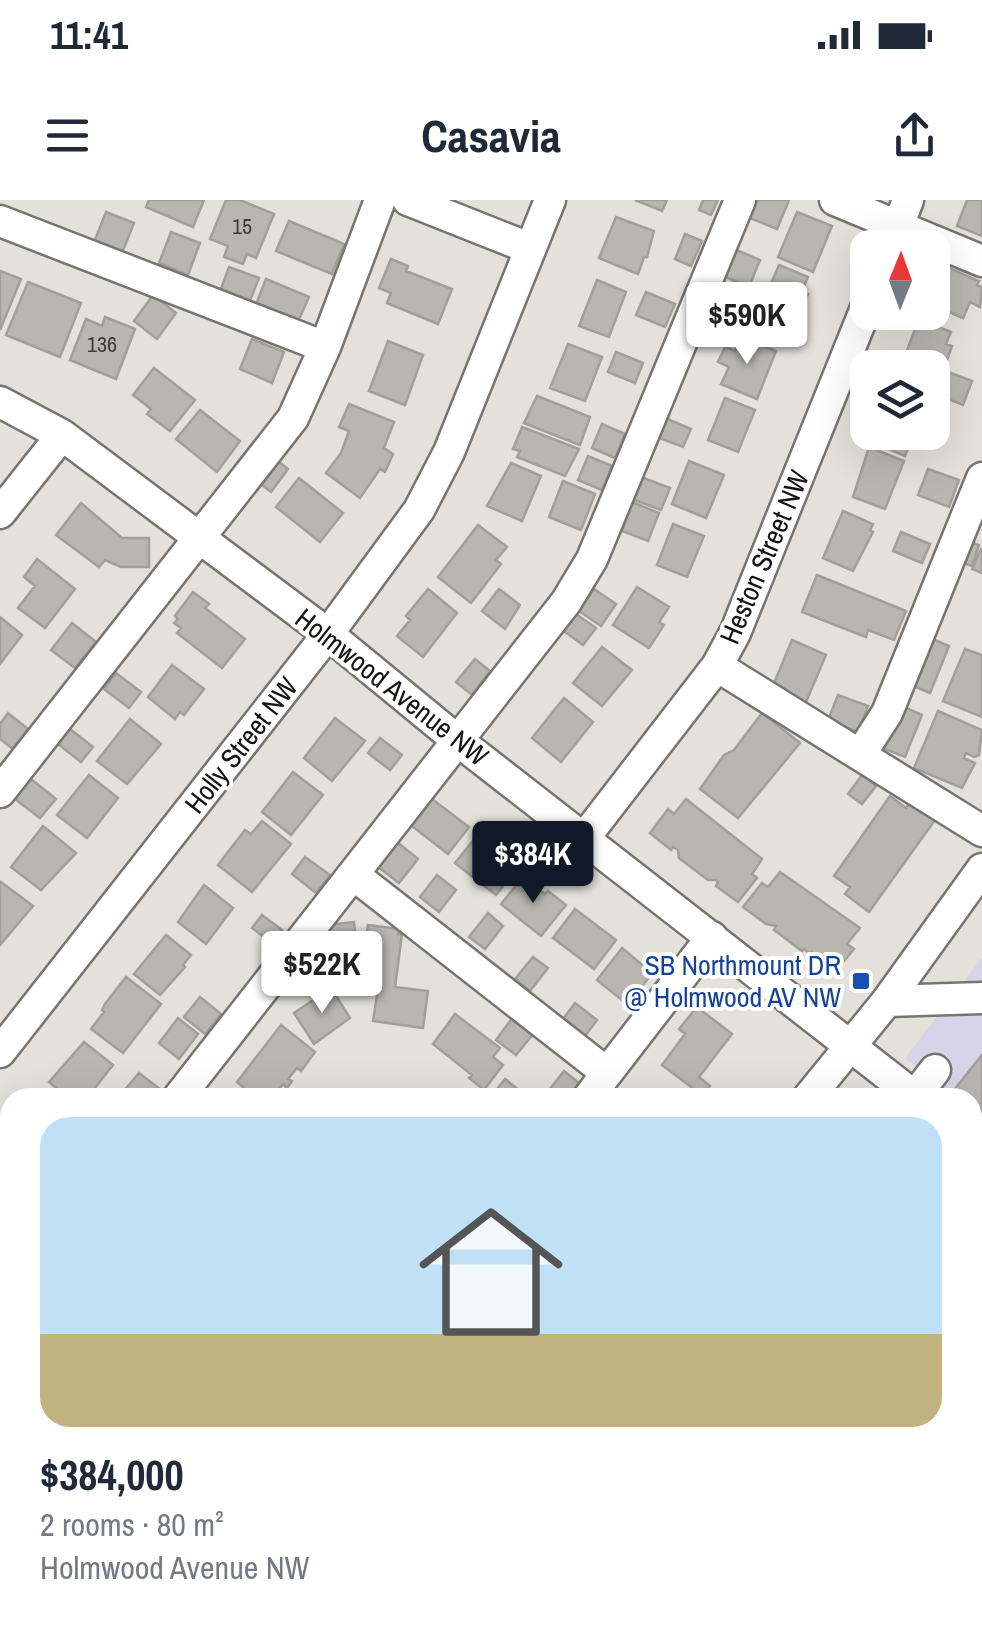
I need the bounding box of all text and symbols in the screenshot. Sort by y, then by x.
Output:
text: 11:41 [50,10,128,61]
text: Casavia [421,105,561,166]
icon: menu [40,108,95,163]
icon: share [887,108,942,163]
house number: 15 [232,211,252,241]
north arrow [850,230,950,330]
map controls [850,230,950,450]
pin: $590K [677,282,817,367]
text: $590K [708,293,786,336]
house number: 136 [87,329,117,359]
button: layers [850,350,950,450]
street label: Heston Street NW [710,464,818,650]
street label: Holmwood Avenue NW [287,599,497,775]
street label: Holly Street NW [176,669,306,821]
pin: $384K [463,821,603,906]
text: $384K [494,832,572,875]
pin: $522K [252,931,392,1016]
text: $522K [283,942,361,985]
place label: SB Northmount DR @ Holmwood AV NW [624,946,841,1016]
marker: SB Northmount DR @ Holmwood AV NW [850,970,872,992]
icon: home [401,1182,581,1362]
text: $384,000 [40,1447,184,1503]
text: 2 rooms · 80 m² [40,1503,224,1546]
text: Holmwood Avenue NW [40,1546,309,1589]

